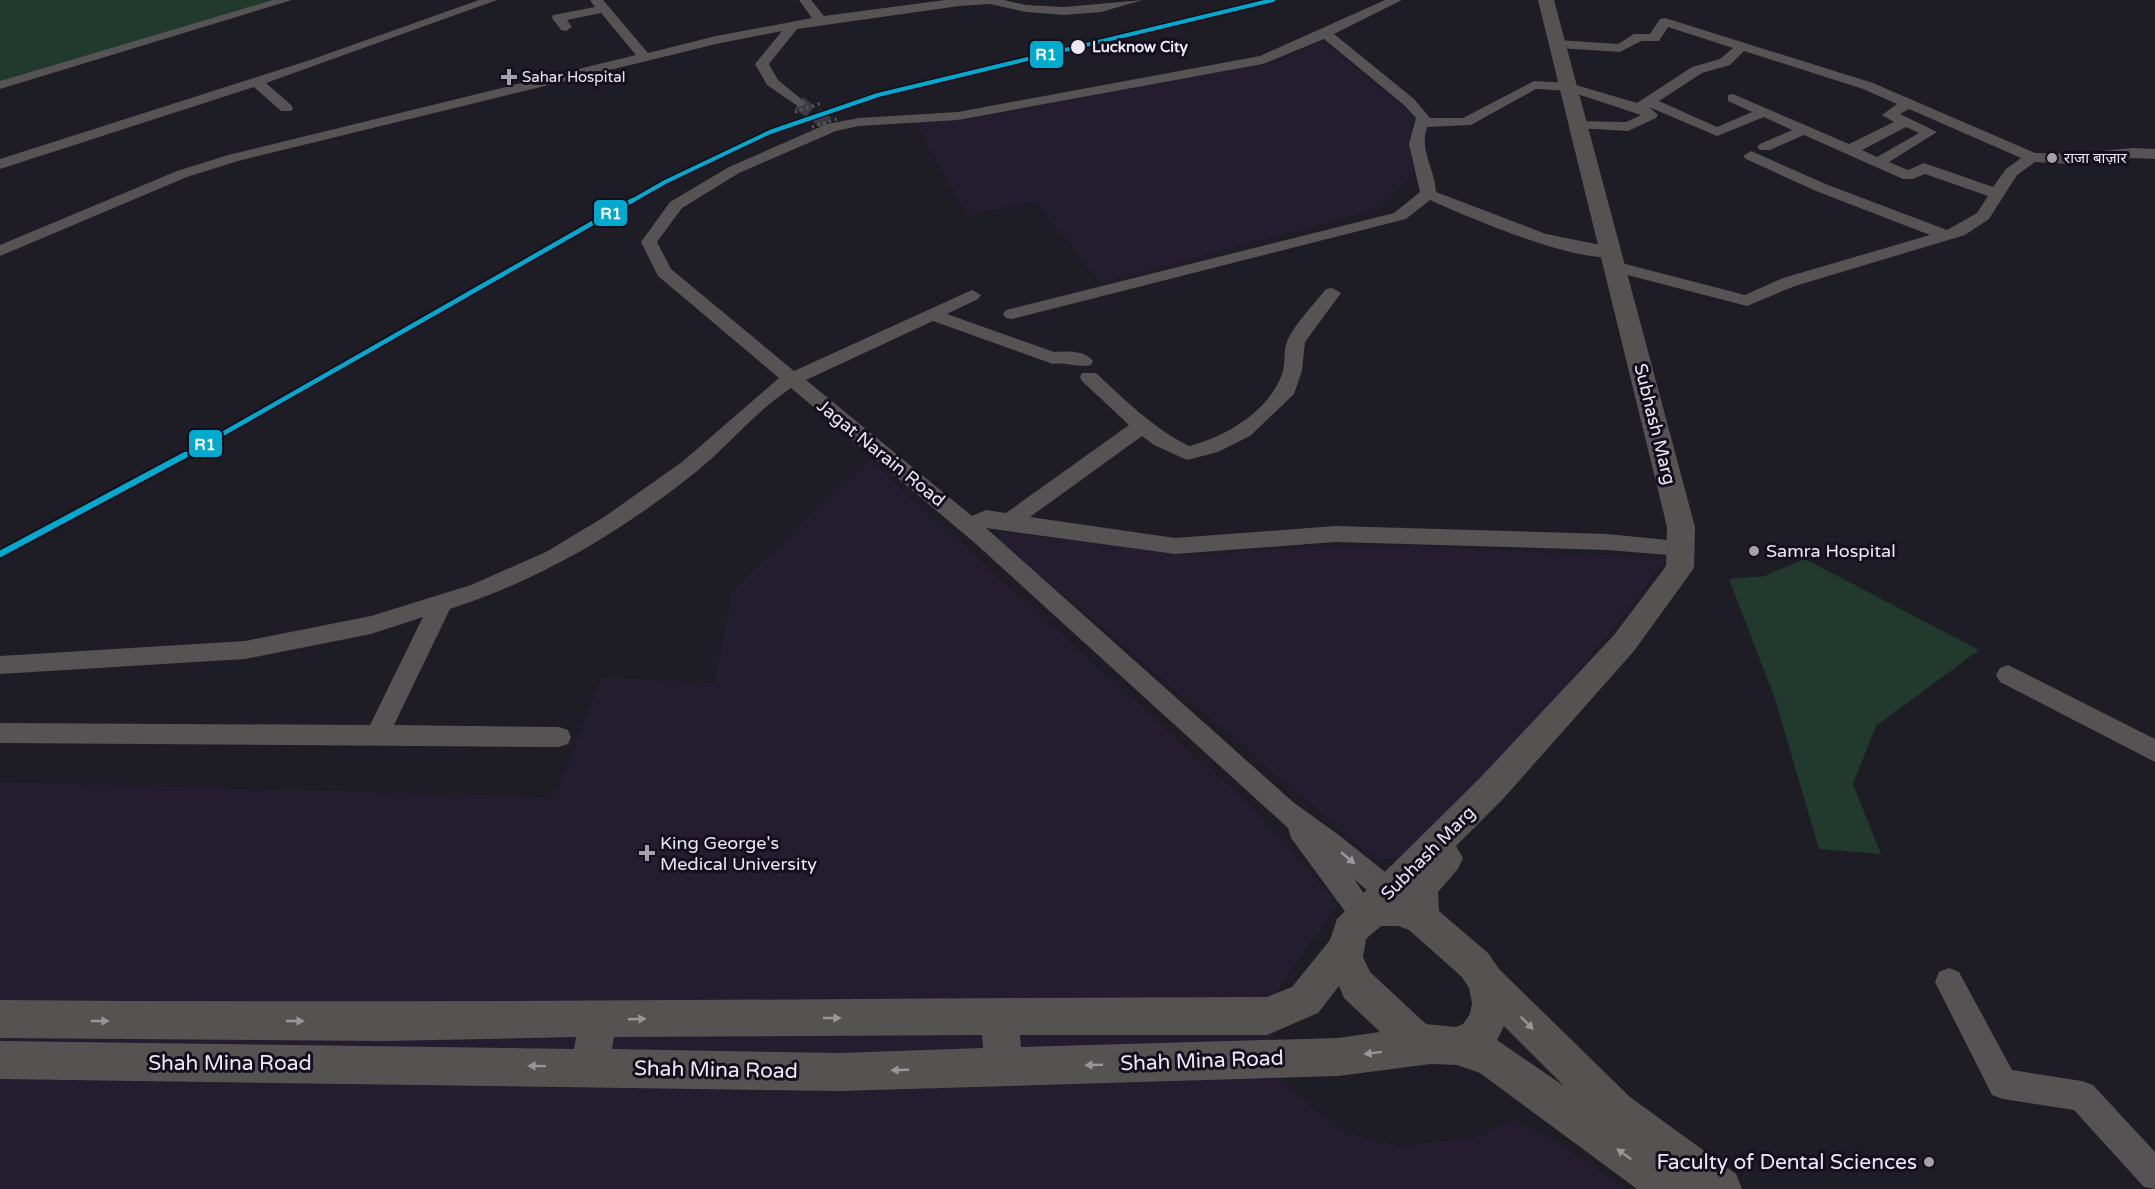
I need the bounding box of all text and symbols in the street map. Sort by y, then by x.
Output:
marker: Lucknow City [1069,38,1087,56]
place label: Lucknow City [1092,38,1188,57]
line badge: R1 [1029,40,1064,69]
text: R1 [1035,45,1057,65]
marker: Sahar Hospital [500,68,518,86]
place label: Sahar Hospital [522,68,625,86]
place label: राजा बाज़ार [2064,149,2127,167]
marker: राजा बाज़ार [2045,151,2059,165]
line badge: R1 [593,199,628,227]
text: R1 [600,204,622,224]
street label: Subhash Marg [1629,361,1681,487]
street label: Jagat Narain Road [813,395,949,511]
line badge: R1 [188,429,223,458]
text: R1 [194,435,216,455]
place label: Samra Hospital [1766,540,1896,562]
marker: Samra Hospital [1747,544,1761,558]
street label: Subhash Marg [1376,801,1480,905]
place label: King George's Medical University [660,832,817,875]
marker: King George's Medical University [638,844,656,862]
one-way arrow [1340,851,1356,864]
one-way arrow [823,1013,842,1023]
one-way arrow [628,1014,647,1023]
one-way arrow [91,1016,110,1025]
one-way arrow [286,1016,305,1026]
one-way arrow [1520,1016,1534,1030]
street label: Shah Mina Road [1120,1046,1284,1076]
one-way arrow [1363,1048,1382,1057]
street label: Shah Mina Road [148,1051,312,1076]
street label: Shah Mina Road [634,1056,798,1084]
one-way arrow [1085,1060,1104,1069]
one-way arrow [527,1062,546,1071]
one-way arrow [890,1066,909,1075]
one-way arrow [1617,1149,1632,1161]
place label: Faculty of Dental Sciences [1657,1150,1917,1175]
marker: Faculty of Dental Sciences [1922,1155,1936,1169]

